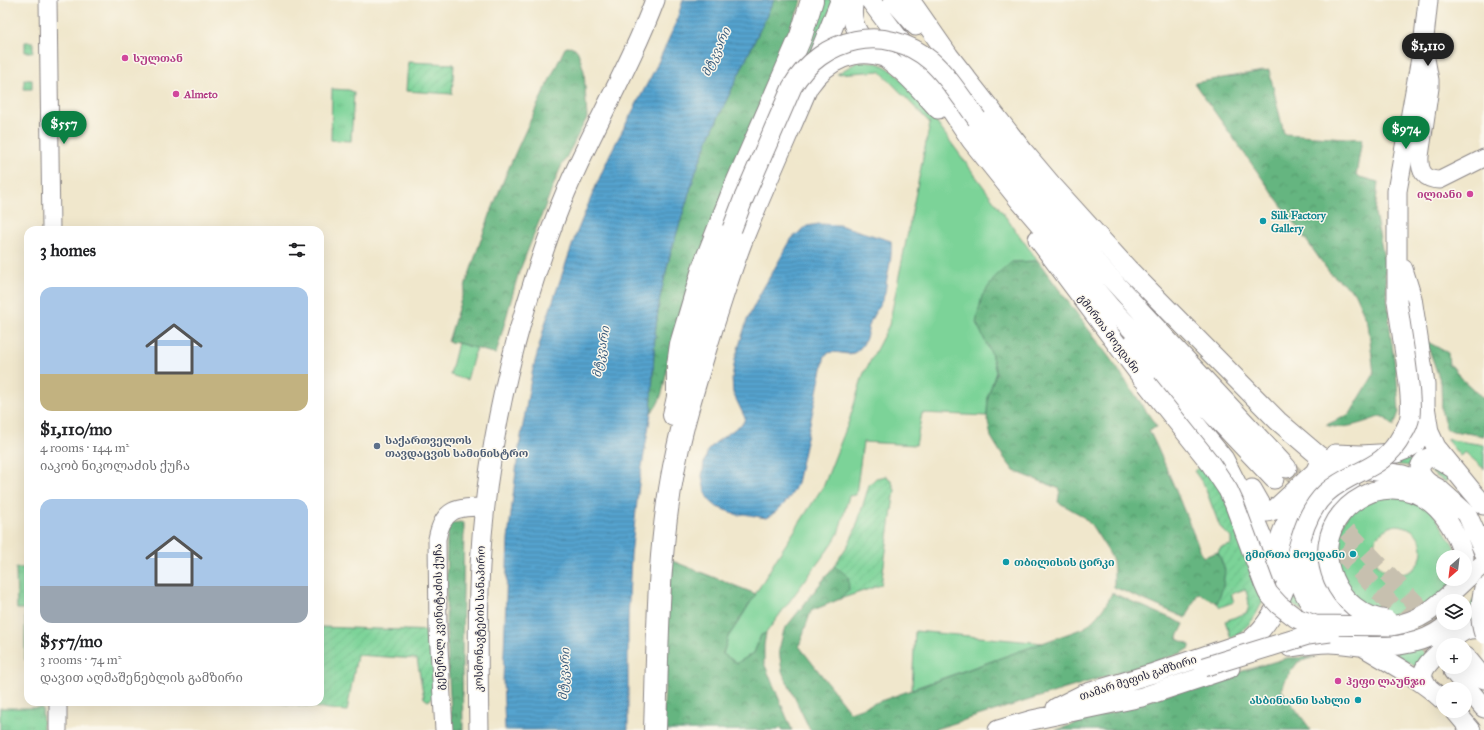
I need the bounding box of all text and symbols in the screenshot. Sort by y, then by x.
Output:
water label: მტკვარი [699,24,735,79]
pin: $1,110 [1395,33,1461,67]
text: $1,110 [1411,38,1445,54]
place label: სულთან [133,52,183,65]
marker: სულთან [120,53,130,63]
place label: Almeto [183,88,218,101]
marker: Almeto [171,89,181,99]
pin: $557 [40,111,88,145]
text: $557 [51,116,77,132]
pin: $974 [1382,116,1430,150]
text: $974 [1392,121,1420,137]
place label: ილიანი [1417,188,1462,201]
marker: ილიანი [1465,189,1475,199]
place label: Silk Factory Gallery [1271,209,1327,236]
marker: Silk Factory Gallery [1258,216,1268,226]
icon: filters [286,239,308,261]
text: 3 homes [40,240,96,261]
street label: გმირთა მოედანი [1075,292,1143,376]
icon: home [138,313,210,385]
water label: მტკვარი [590,324,614,379]
text: $1,110/mo [40,419,112,440]
place label: საქართველოს თავდაცვის სამინისტრო [385,434,528,460]
text: 4 rooms · 144 m² [40,440,129,456]
marker: საქართველოს თავდაცვის სამინისტრო [372,441,382,451]
text: იაკობ ნიკოლაძის ქუჩა [40,458,190,474]
icon: home [138,525,210,597]
street label: გენერალ კვინიტაძის ქუჩა [431,543,447,690]
street label: კოსმონავტების სანაპირო [472,546,488,692]
place label: გმირთა მოედანი [1245,548,1345,561]
marker: გმირთა მოედანი [1348,549,1358,559]
north arrow [1436,550,1472,586]
map controls [1436,550,1472,718]
place label: თბილისის ცირკი [1014,556,1115,569]
marker: თბილისის ცირკი [1001,557,1011,567]
button: layers [1436,594,1472,630]
text: $557/mo [40,631,102,652]
button: + [1436,638,1472,674]
water label: მტკვარი [556,646,573,700]
text: 3 rooms · 74 m² [40,652,122,668]
street label: თამარ მეფის გამზირი [1078,653,1198,703]
text: დავით აღმაშენებლის გამზირი [40,670,243,686]
place label: ჰეფი ლაუნჯი [1346,675,1426,688]
marker: ჰეფი ლაუნჯი [1333,676,1343,686]
button: − [1436,682,1472,718]
place label: ასბინიანი სახლი [1249,694,1350,707]
marker: ასბინიანი სახლი [1353,695,1363,705]

